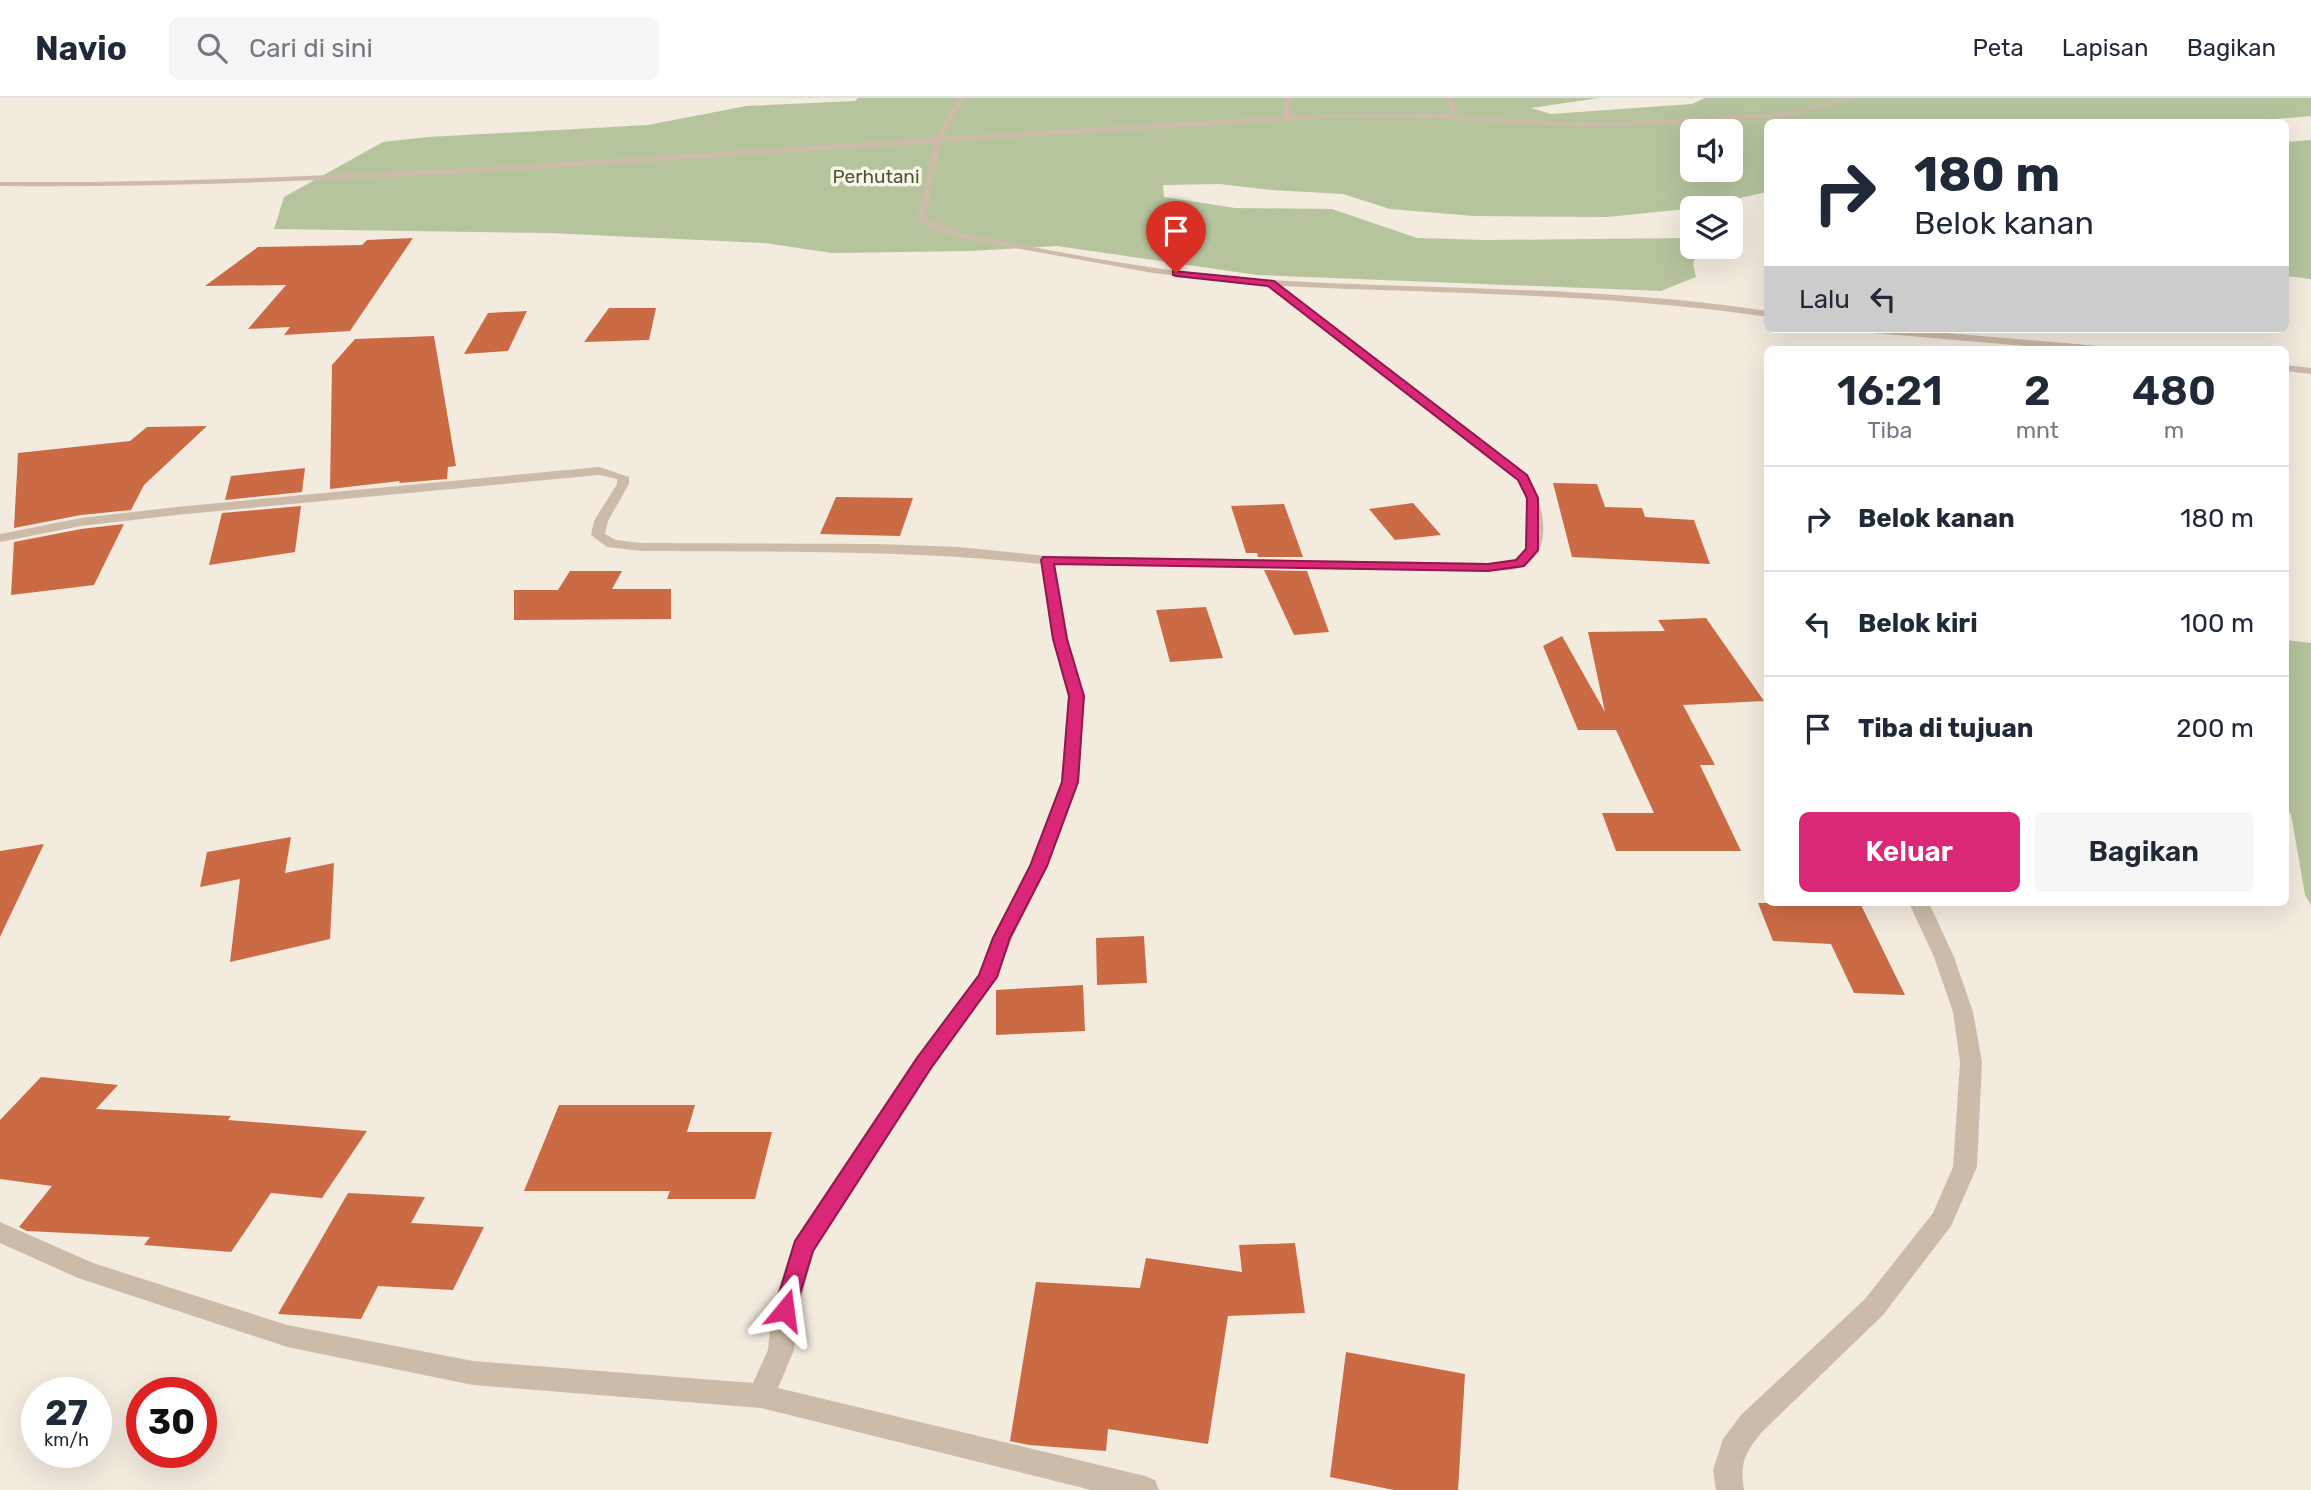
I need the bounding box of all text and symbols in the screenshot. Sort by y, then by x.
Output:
search box [169,17,659,80]
text: Navio [35,29,127,68]
icon: search [193,29,231,67]
text: Cari di sini [249,33,373,64]
text: Peta [1972,34,2024,62]
text: Lapisan [2062,34,2149,62]
text: Bagikan [2187,34,2276,62]
map controls [1680,119,1743,259]
button: sound [1680,119,1743,182]
text: 180 m [1914,145,2060,203]
icon: right [1799,147,1890,238]
park label: Perhutani [833,165,919,188]
button: layers [1680,196,1743,259]
pin [1146,201,1206,273]
text: Belok kanan [1914,204,2094,242]
icon: arrive [1157,212,1195,250]
icon: left [1864,280,1902,318]
text: Lalu [1799,284,1850,315]
text: 16:21 [1837,366,1943,416]
text: 2 [2024,366,2051,416]
text: 480 [2132,366,2216,416]
text: Tiba [1867,416,1912,444]
text: mnt [2016,416,2059,444]
text: m [2164,416,2184,444]
icon: right [1799,500,1837,538]
text: Belok kanan [1858,503,2015,534]
text: 180 m [2180,503,2254,534]
icon: left [1799,605,1837,643]
text: Belok kiri [1858,608,1978,639]
text: 100 m [2180,608,2254,639]
icon: arrive [1799,710,1837,748]
text: Tiba di tujuan [1858,713,2033,744]
text: 200 m [2176,713,2254,744]
button: Keluar [1799,812,2020,892]
button: Bagikan [2034,812,2254,892]
position arrow [748,1273,822,1347]
speed limit sign: 30 [126,1377,217,1468]
text: 27 [45,1392,88,1434]
text: km/h [44,1429,89,1451]

